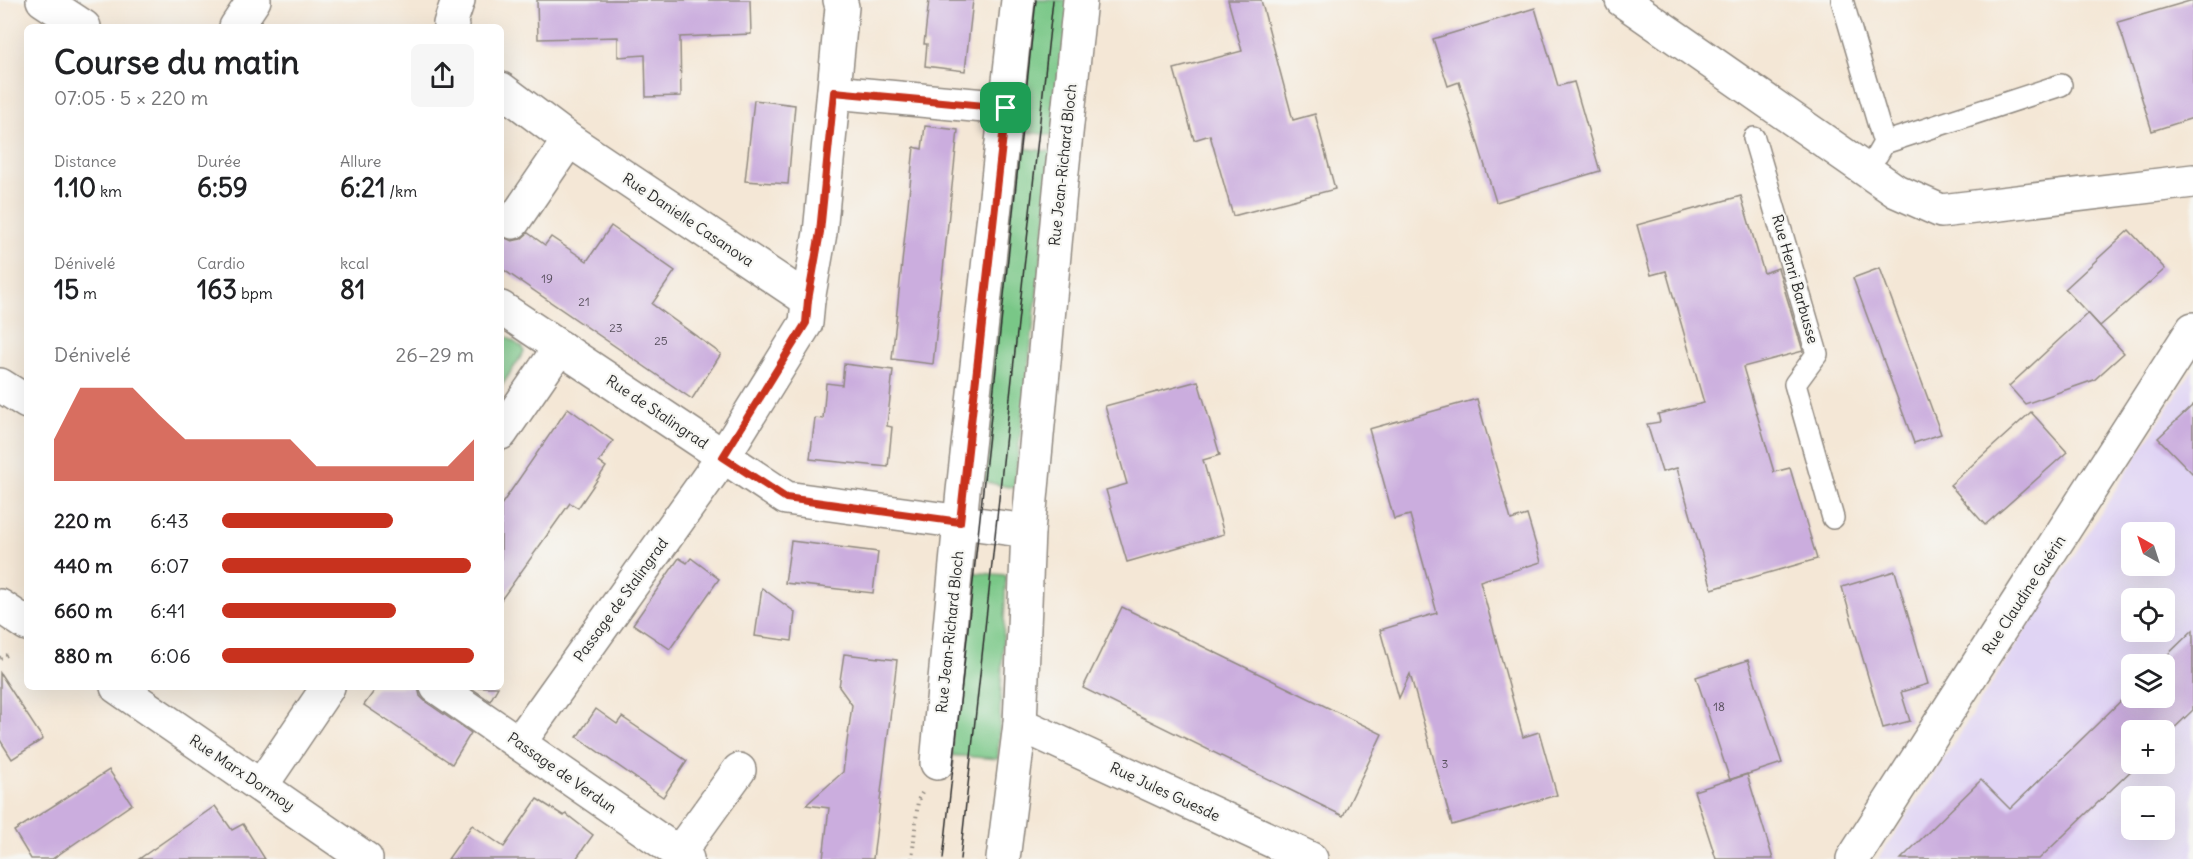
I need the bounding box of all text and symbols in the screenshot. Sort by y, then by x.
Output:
text: Course du matin [54,41,299,83]
button: share [411,44,474,107]
pin [980,82,1031,133]
street label: Rue Jean-Richard Bloch [1045,83,1081,247]
text: 07:05 · 5 × 220 m [54,85,208,110]
icon: arrive [989,91,1022,124]
text: Distance [54,151,116,171]
text: Durée [197,151,241,171]
text: Allure [340,151,381,171]
street label: Rue Danielle Casanova [619,169,758,271]
text: 1.10 [54,171,96,204]
text: 6:59 [197,171,248,204]
text: 6:21 [340,171,385,204]
text: km [96,181,122,201]
text: /km [385,181,417,201]
street label: Rue Henri Barbusse [1768,212,1823,346]
text: Dénivelé [54,253,115,273]
text: Cardio [197,253,245,273]
text: kcal [340,253,369,273]
house number: 19 [541,271,553,286]
text: 15 [54,273,79,306]
text: 163 [197,273,237,306]
text: 81 [340,273,365,306]
text: m [79,283,97,303]
text: bpm [237,283,273,303]
house number: 21 [578,294,590,309]
house number: 23 [609,320,623,335]
house number: 25 [654,333,668,348]
text: Dénivelé [54,342,131,367]
text: 26–29 m [395,342,474,367]
street label: Rue de Stalingrad [603,370,712,453]
text: 220 m [54,508,111,533]
text: 6:43 [150,508,189,533]
north arrow [2121,522,2175,576]
map controls [2121,522,2175,840]
street label: Rue Claudine Guérin [1978,531,2069,658]
street label: Passage de Stalingrad [569,534,672,665]
street label: Rue Jean-Richard Bloch [932,550,968,714]
text: 440 m [54,553,113,578]
text: 6:07 [150,553,189,578]
button: locate [2121,588,2175,642]
text: 660 m [54,598,113,623]
text: 6:41 [150,598,185,623]
text: 880 m [54,643,113,668]
text: 6:06 [150,643,191,668]
button: layers [2121,654,2175,708]
house number: 18 [1713,699,1725,714]
button: + [2121,720,2175,774]
street label: Passage de Verdun [504,728,621,818]
street label: Rue Marx Dormoy [186,730,298,815]
house number: 3 [1442,756,1449,771]
street label: Rue Jules Guesde [1107,758,1223,825]
button: − [2121,786,2175,840]

